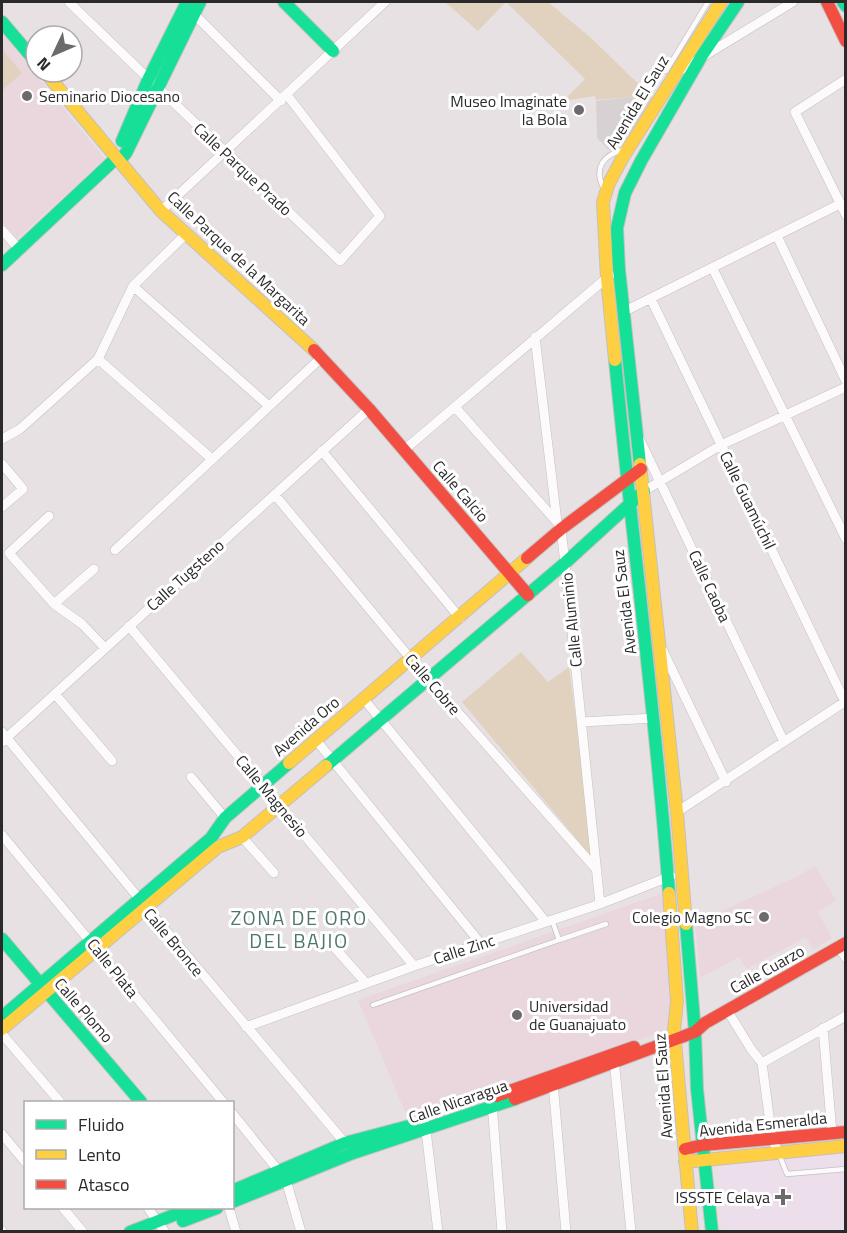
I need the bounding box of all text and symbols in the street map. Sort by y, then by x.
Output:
north arrow [24,24,84,84]
street label: Avenida El Sauz [600,51,674,153]
text: N [31,52,56,77]
place label: Seminario Diocesano [39,84,180,108]
marker: Seminario Diocesano [20,89,34,103]
place label: Museo Imaginate la Bola [450,89,567,131]
marker: Museo Imaginate la Bola [572,103,586,117]
street label: Calle Parque Prado [188,117,298,221]
street label: Calle Parque de la Margarita [162,185,316,331]
street label: Calle Guamúchil [714,447,782,553]
street label: Calle Calcio [427,455,495,527]
street label: Calle Tugsteno [141,533,229,617]
street label: Calle Caoba [683,546,737,626]
street label: Avenida El Sauz [606,548,642,656]
street label: Calle Aluminio [554,572,588,668]
street label: Calle Cobre [399,648,467,720]
street label: Avenida Oro [267,690,345,762]
street label: Calle Magnesio [230,749,314,843]
district label: ZONA DE ORO DEL BAJIO [230,902,368,956]
street label: Calle Bronce [138,903,210,981]
place label: Colegio Magno SC [632,905,752,929]
marker: Colegio Magno SC [757,910,771,924]
street label: Calle Zinc [430,928,498,970]
street label: Calle Plata [81,933,145,1003]
street label: Calle Cuarzo [725,939,809,999]
street label: Calle Plomo [49,972,119,1048]
place label: Universidad de Guanajuato [529,994,626,1036]
marker: Universidad de Guanajuato [510,1008,524,1022]
street label: Avenida El Sauz [647,1033,679,1139]
street label: Calle Nicaragua [405,1073,511,1129]
legend [24,1101,234,1209]
street label: Avenida Esmeralda [698,1105,828,1143]
text: Fluido [78,1111,124,1138]
text: Lento [78,1141,121,1168]
text: Atasco [78,1171,129,1198]
place label: ISSSTE Celaya [675,1185,770,1209]
marker: ISSSTE Celaya [774,1188,792,1206]

